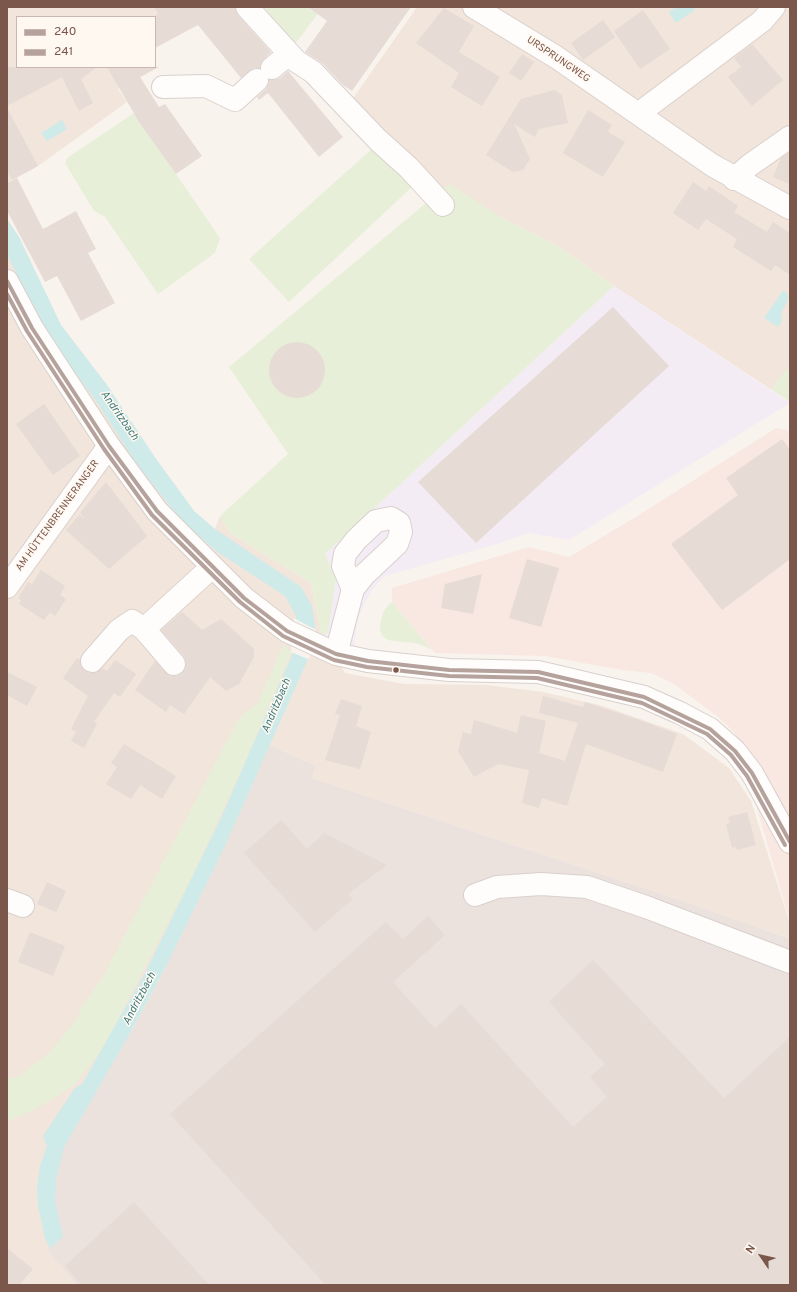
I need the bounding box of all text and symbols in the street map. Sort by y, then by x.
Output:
legend [16,16,156,68]
text: 240 [54,24,76,40]
street label: URSPRUNGWEG [524,34,592,86]
text: 241 [54,44,73,60]
water label: Andritzbach [97,389,141,443]
street label: AM HÜTTENBRENNERANGER [14,458,102,574]
unlabelled marker [391,665,401,675]
water label: Andritzbach [260,677,294,735]
water label: Andritzbach [121,970,159,1028]
north arrow [741,1236,781,1276]
text: N [743,1242,759,1256]

